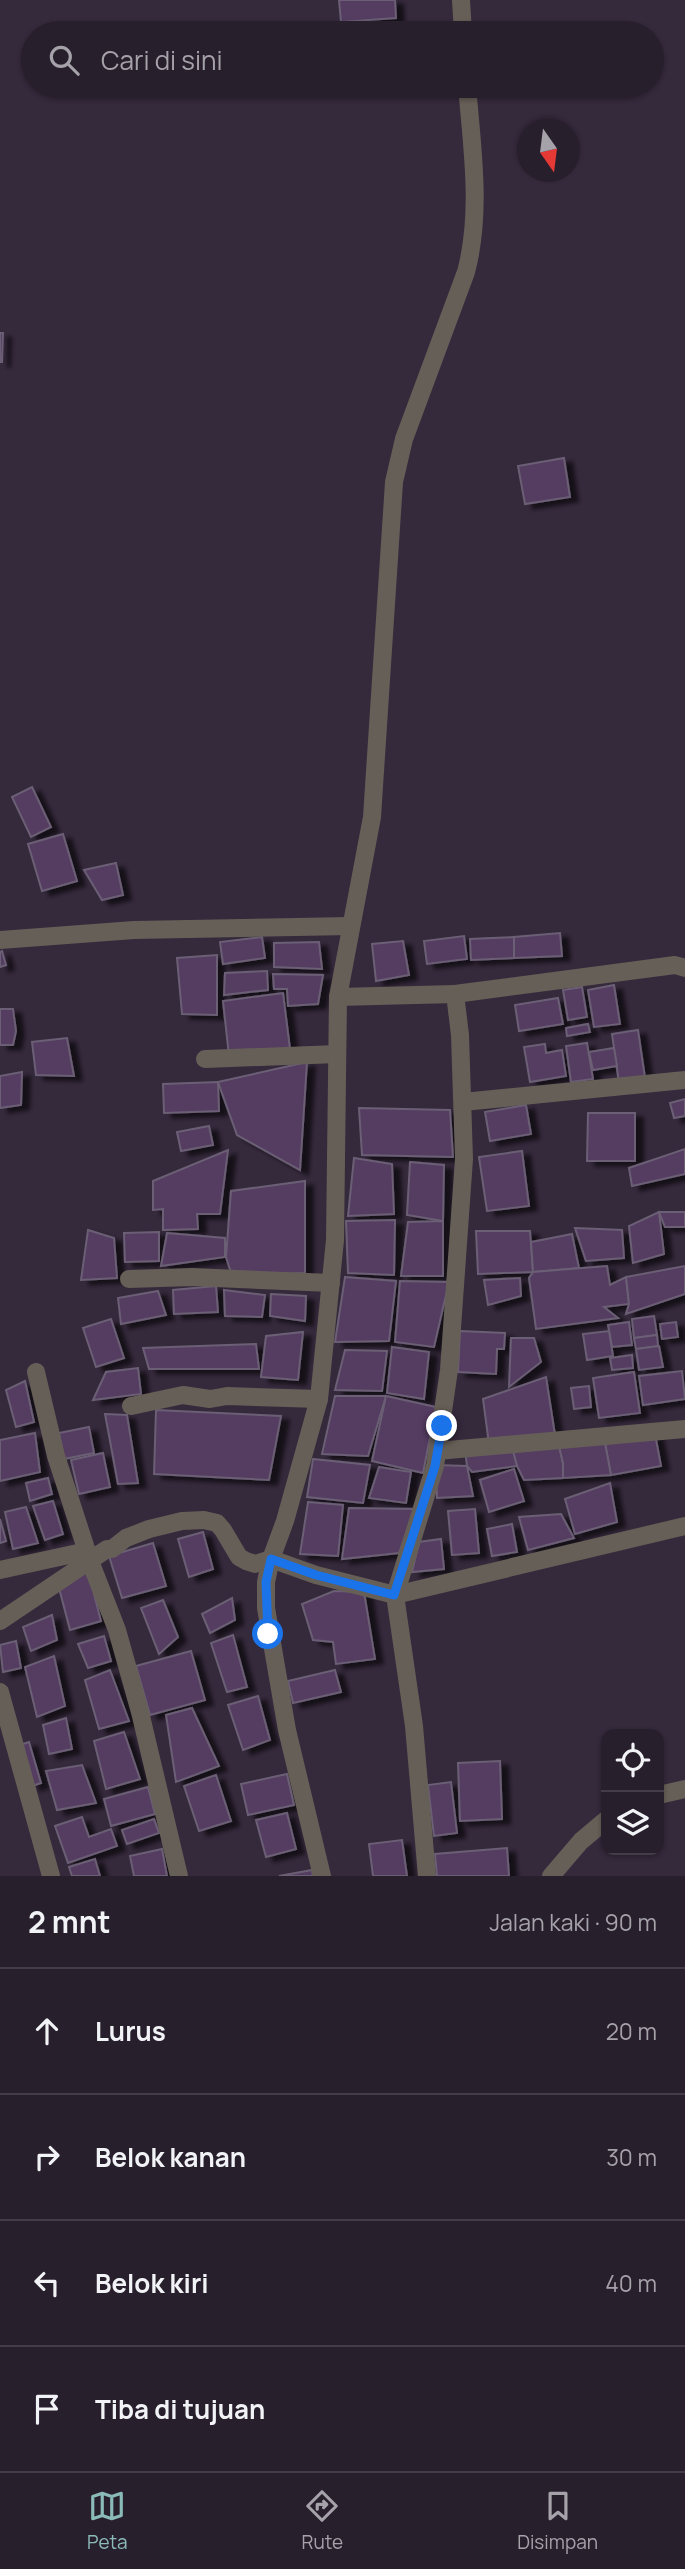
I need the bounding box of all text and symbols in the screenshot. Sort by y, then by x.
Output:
search box [21,21,664,98]
icon: search [45,41,83,79]
text: Cari di sini [101,42,223,78]
north arrow [517,119,580,182]
route end [426,1410,457,1441]
route start [252,1618,283,1649]
map controls [601,1729,664,1855]
button: locate [601,1729,664,1792]
button: layers [601,1792,664,1855]
text: 2 mnt [28,1901,111,1942]
text: Jalan kaki · 90 m [489,1906,657,1938]
icon: ahead [28,2012,66,2050]
text: Lurus [95,2013,166,2049]
text: 20 m [606,2015,657,2047]
icon: right [28,2138,66,2176]
text: Belok kanan [95,2139,246,2175]
text: 30 m [606,2141,657,2173]
icon: left [28,2264,66,2302]
text: Belok kiri [95,2265,209,2301]
text: 40 m [605,2267,657,2299]
icon: arrive [28,2390,66,2428]
text: Tiba di tujuan [95,2391,265,2427]
tab: Peta [87,2487,128,2555]
tab: Rute [302,2487,343,2555]
tab: Disimpan [517,2487,598,2555]

